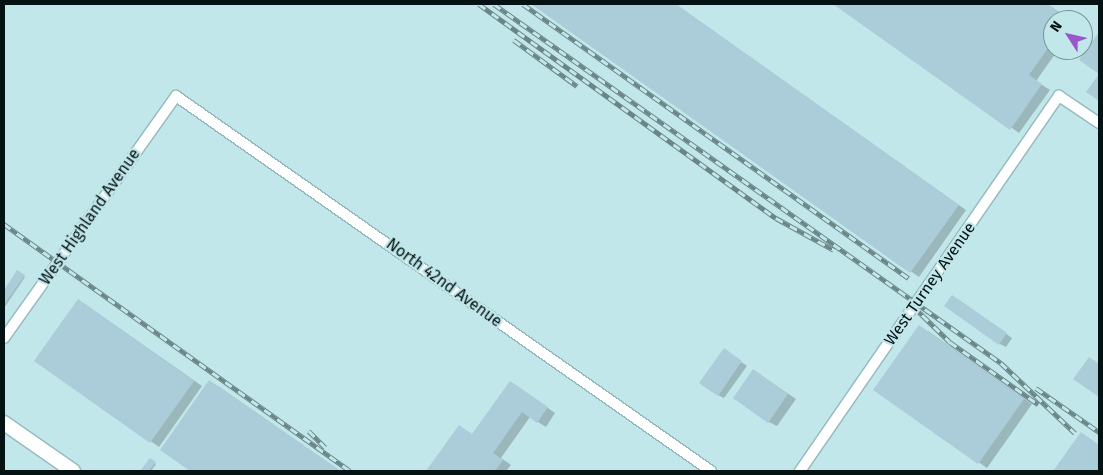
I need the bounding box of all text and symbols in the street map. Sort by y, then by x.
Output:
north arrow [1043,10,1093,60]
text: N [1046,18,1066,35]
street label: West Highland Avenue [36,145,144,289]
street label: West Turney Avenue [880,219,980,349]
street label: North 42nd Avenue [382,235,506,331]

